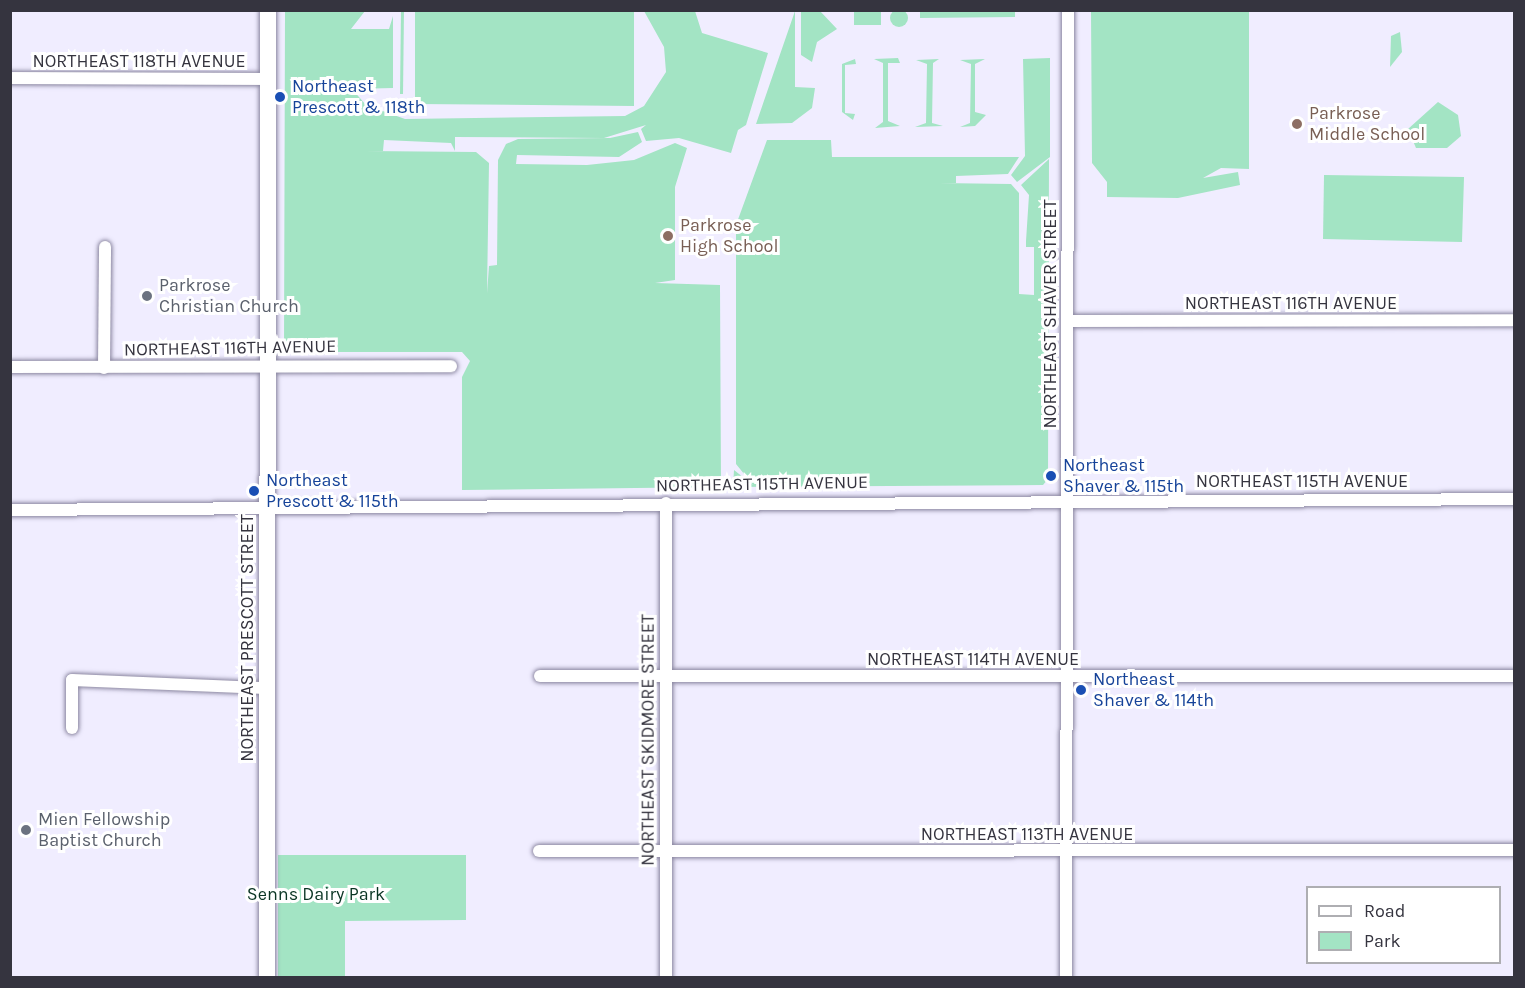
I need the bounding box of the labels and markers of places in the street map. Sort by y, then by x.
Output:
place label: Northeast Prescott & 118th [292,76,425,118]
marker: Northeast Prescott & 118th [273,90,287,104]
place label: Parkrose Middle School [1309,103,1425,146]
marker: Parkrose Middle School [1290,117,1304,131]
place label: Parkrose High School [680,215,778,258]
marker: Parkrose High School [661,229,675,243]
place label: Parkrose Christian Church [159,275,299,318]
marker: Parkrose Christian Church [140,289,154,303]
place label: Northeast Shaver & 115th [1063,455,1184,498]
marker: Northeast Shaver & 115th [1044,469,1058,483]
place label: Northeast Prescott & 115th [266,470,399,512]
marker: Northeast Prescott & 115th [247,484,261,498]
place label: Northeast Shaver & 114th [1093,669,1214,712]
marker: Northeast Shaver & 114th [1074,683,1088,697]
place label: Mien Fellowship Baptist Church [38,809,170,852]
marker: Mien Fellowship Baptist Church [19,823,33,837]

